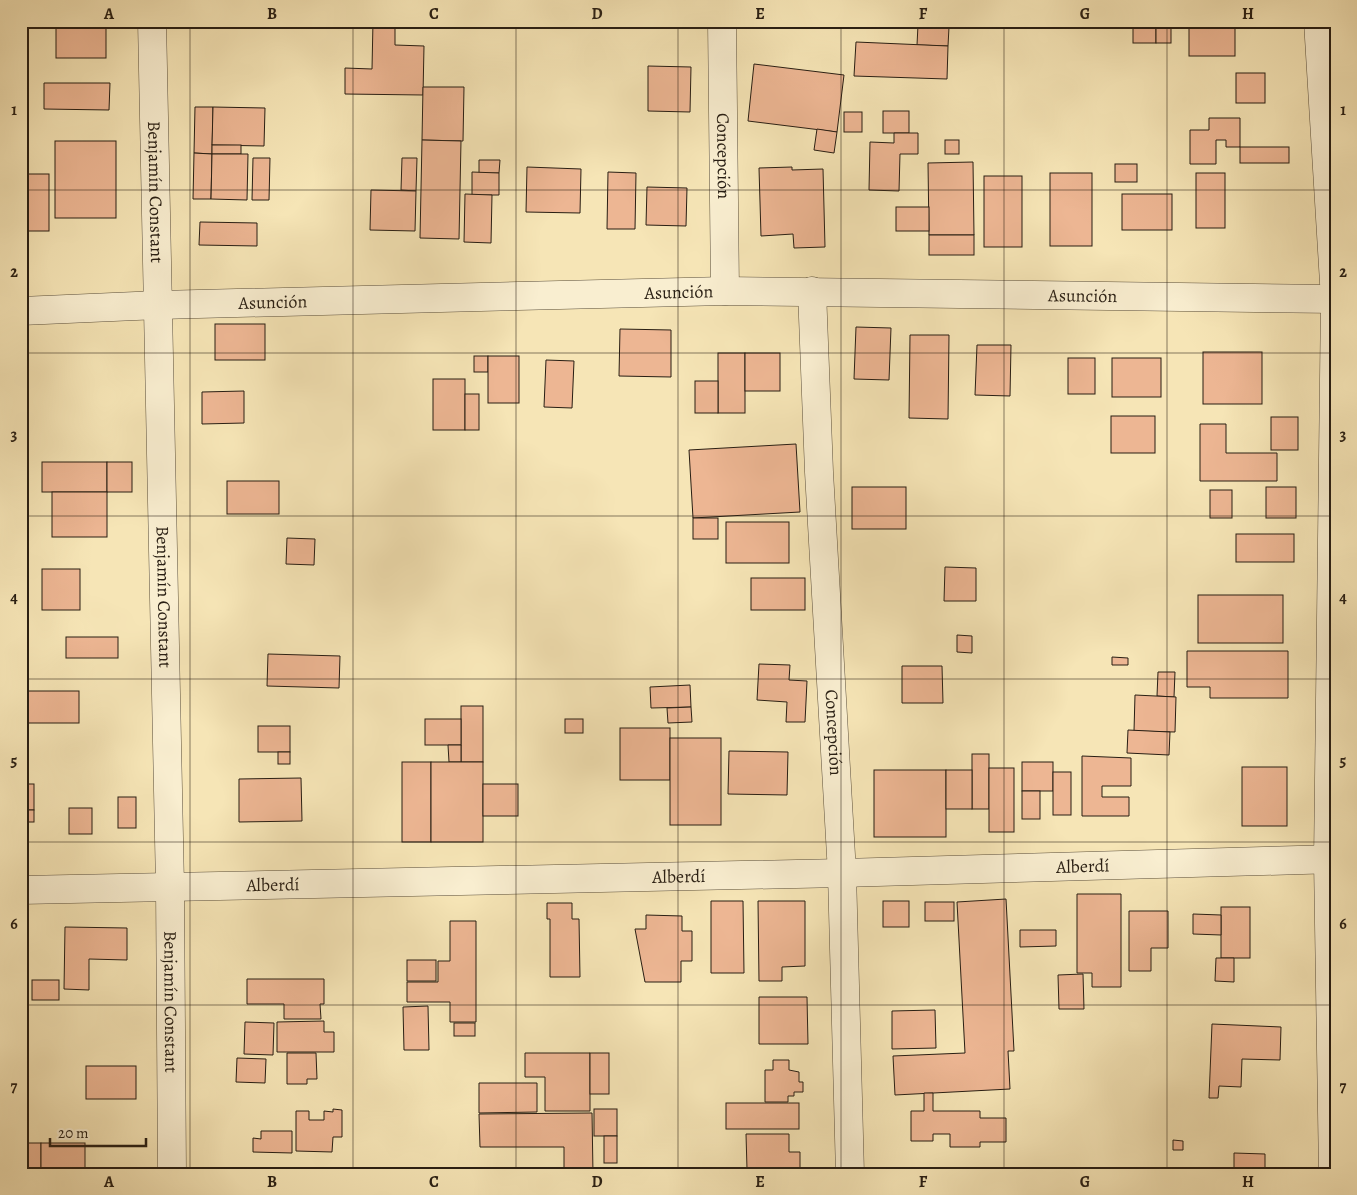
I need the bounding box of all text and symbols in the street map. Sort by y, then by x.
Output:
text: A [103,3,115,25]
text: B [267,3,277,25]
text: C [429,3,439,25]
text: D [591,3,603,25]
text: E [755,3,765,25]
text: F [919,3,928,25]
text: G [1080,3,1090,25]
text: H [1242,3,1254,25]
text: 1 [11,99,17,121]
text: 1 [1340,99,1346,121]
street label: Concepción [711,113,736,199]
street label: Benjamín Constant [142,121,169,263]
text: 2 [10,261,18,283]
text: 2 [1339,261,1347,283]
street label: Asunción [643,279,714,305]
street label: Asunción [1047,283,1117,308]
street label: Asunción [237,289,308,315]
text: 3 [11,424,18,446]
text: 3 [1340,424,1347,446]
street label: Benjamín Constant [151,526,177,668]
text: 4 [10,587,18,609]
text: 4 [1339,587,1347,609]
street label: Concepción [819,689,848,776]
text: 5 [11,750,18,772]
text: 5 [1340,750,1347,772]
street label: Alberdí [1055,853,1110,879]
street label: Alberdí [651,864,706,889]
street label: Alberdí [245,872,300,897]
text: 6 [10,913,18,935]
text: 6 [1339,913,1347,935]
street label: Benjamín Constant [158,931,183,1073]
text: 7 [11,1076,18,1098]
text: 7 [1340,1076,1347,1098]
scale bar [50,1115,146,1147]
text: 20 m [58,1123,89,1143]
text: A [103,1171,115,1193]
text: B [267,1171,277,1193]
text: C [429,1171,439,1193]
text: D [591,1171,603,1193]
text: E [755,1171,765,1193]
text: F [919,1171,928,1193]
text: G [1080,1171,1090,1193]
text: H [1242,1171,1254,1193]

